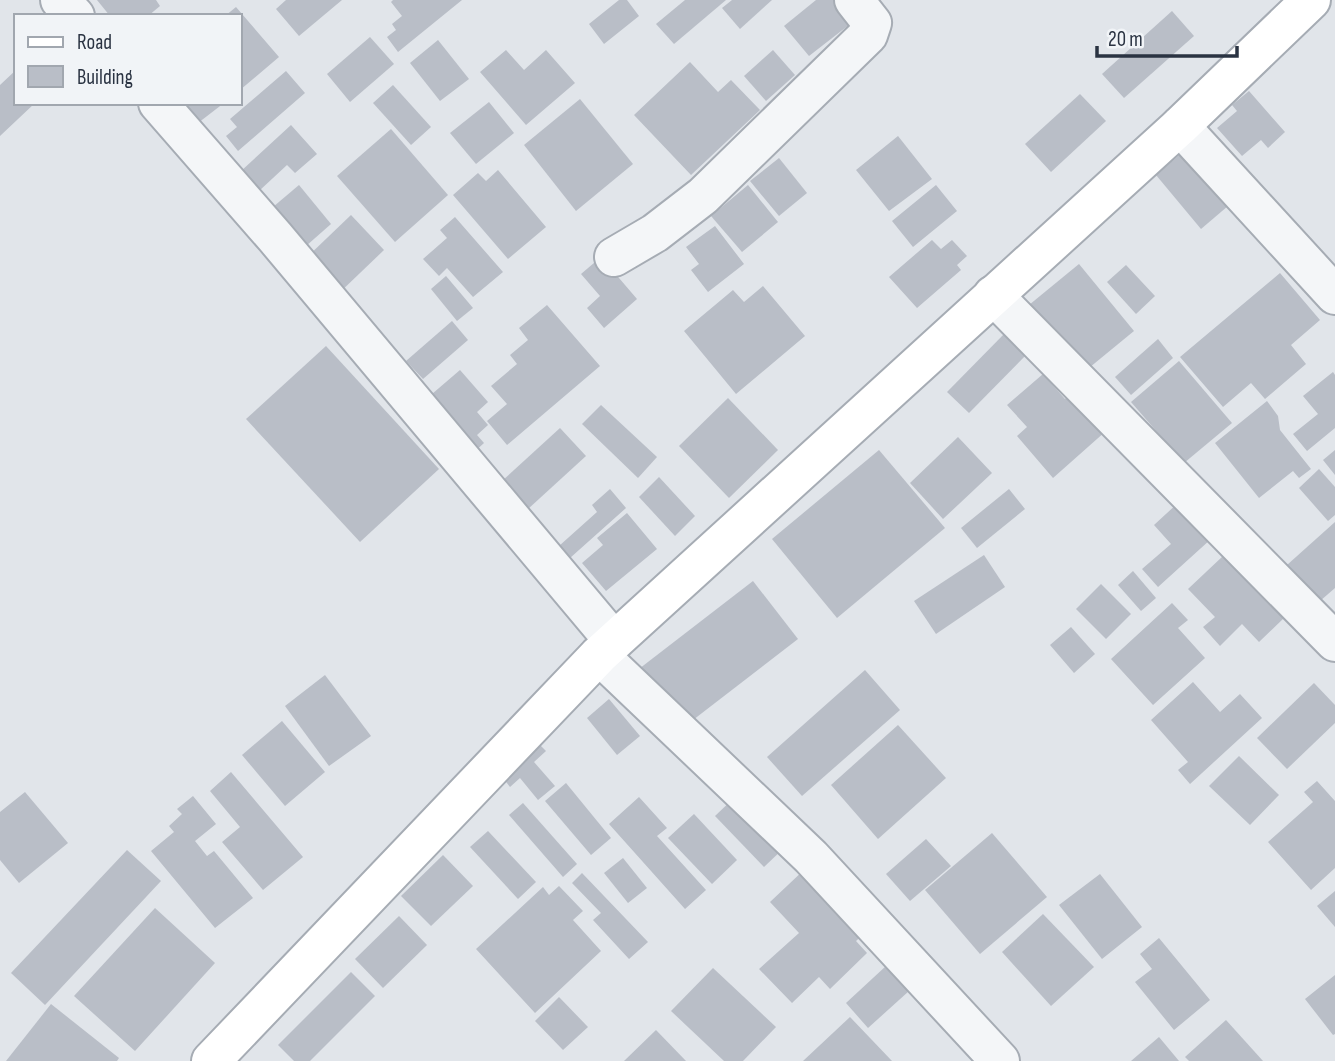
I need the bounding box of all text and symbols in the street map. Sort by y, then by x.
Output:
legend [14,14,242,105]
scale bar [1097,14,1237,58]
text: 20 m [1108,27,1143,52]
text: Road [77,30,112,55]
text: Building [77,65,133,90]

